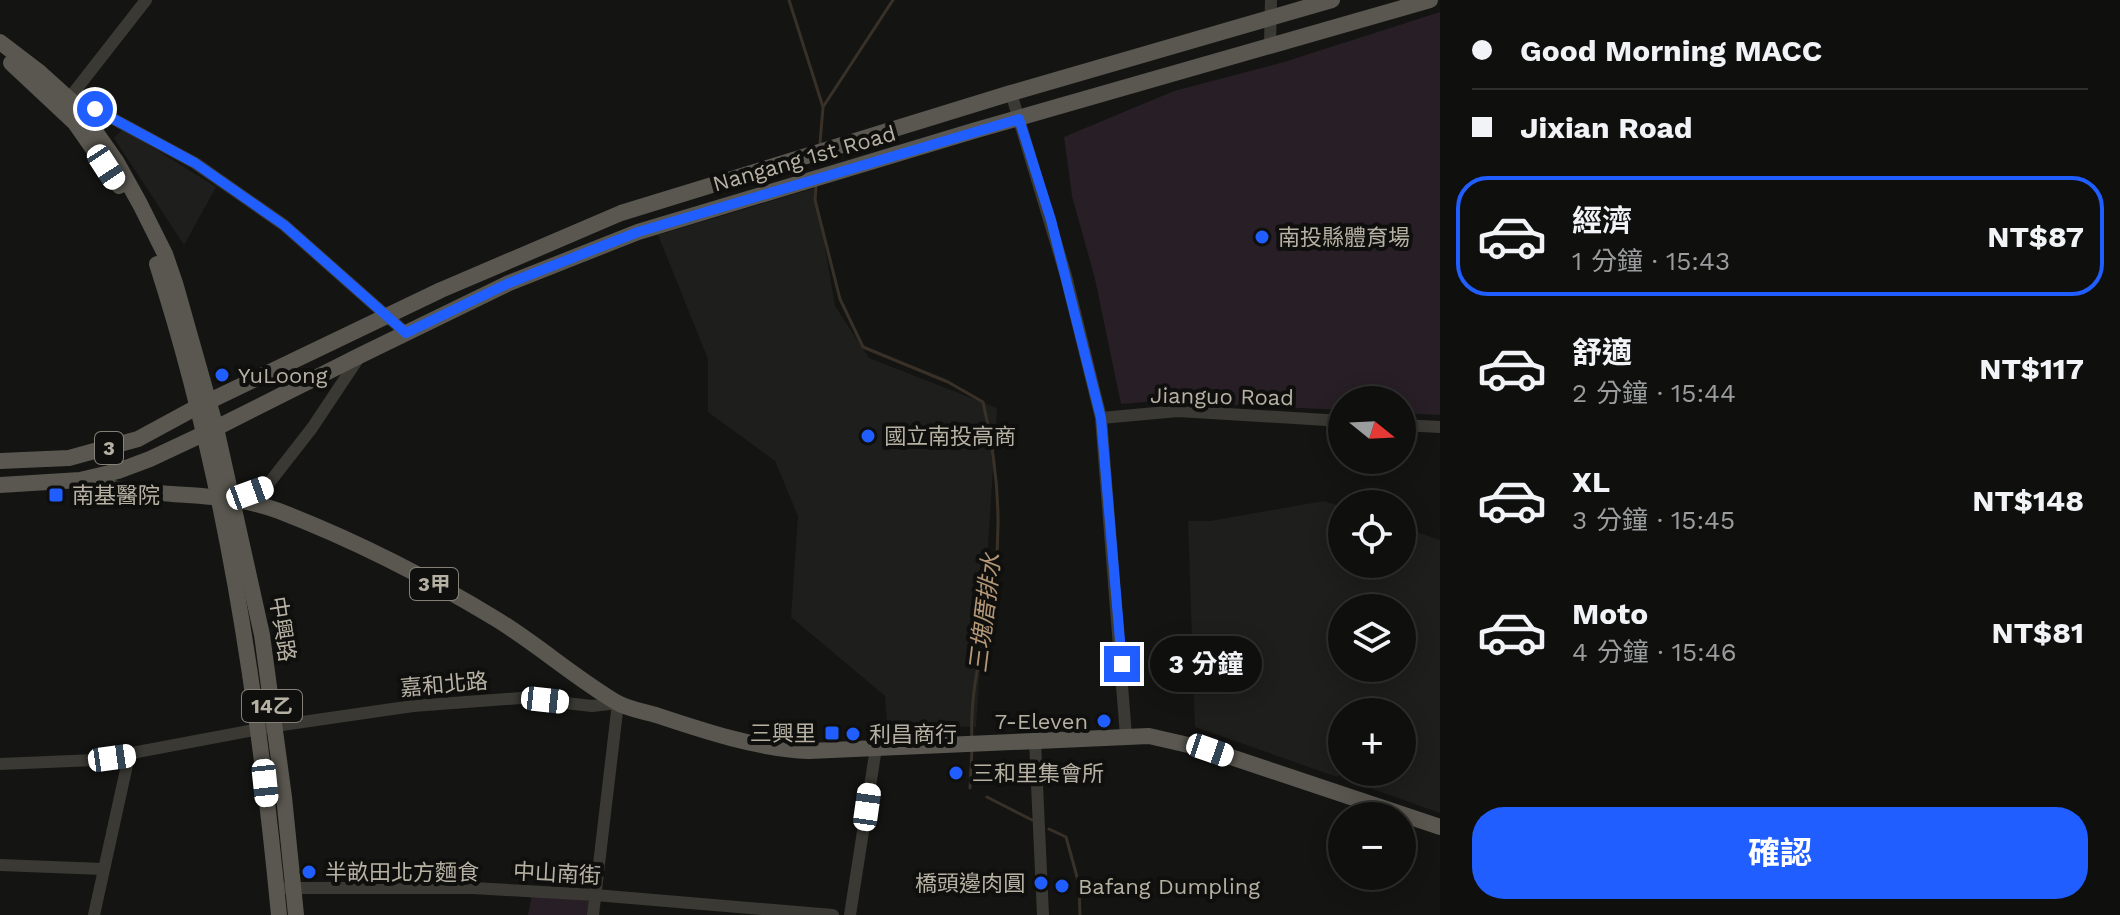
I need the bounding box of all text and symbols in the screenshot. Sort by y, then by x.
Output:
text: Good Morning MACC [1520,33,1822,68]
route start [77,91,113,127]
text: Jixian Road [1520,110,1693,145]
street label: Nangang 1st Road [710,120,899,197]
car [83,140,129,194]
icon: car [1476,200,1548,272]
text: 經濟 [1572,203,1632,238]
text: NT$87 [1987,219,2084,254]
place label: 南投縣體育場 [1278,225,1410,250]
marker: 南投縣體育場 [1253,228,1271,246]
text: 1 分鐘 · 15:43 [1572,246,1730,276]
icon: car [1476,332,1548,404]
text: 舒適 [1572,335,1632,370]
text: NT$117 [1979,351,2084,386]
place label: YuLoong [238,363,328,388]
marker: YuLoong [213,366,231,384]
text: 2 分鐘 · 15:44 [1572,378,1736,408]
street label: Jianguo Road [1150,383,1294,410]
north arrow [1328,386,1416,474]
map controls [1328,386,1416,890]
place label: 國立南投高商 [884,424,1016,449]
marker: 國立南投高商 [859,427,877,445]
road number: 3 [95,432,123,464]
icon: car [1476,464,1548,536]
text: XL [1572,464,1610,499]
car [223,474,277,512]
place label: 南基醫院 [72,483,160,508]
text: NT$148 [1972,483,2084,518]
marker: 南基醫院 [47,486,65,504]
button: locate [1328,490,1416,578]
text: 3 分鐘 · 15:45 [1572,505,1735,535]
water label: 三塊厝排水 [964,551,1006,674]
road number: 3甲 [410,568,458,600]
button: layers [1328,594,1416,682]
street label: 中興路 [265,595,300,664]
icon: car [1476,596,1548,668]
text: Moto [1572,596,1648,631]
text: NT$81 [1992,615,2084,650]
callout: 3 分鐘 [1150,636,1262,692]
text: 4 分鐘 · 15:46 [1572,637,1737,667]
route end [1104,646,1140,682]
text: 3 分鐘 [1169,649,1243,679]
street label: 嘉和北路 [399,668,489,701]
car [520,686,570,714]
road number: 14乙 [242,690,302,722]
button: + [1328,698,1416,786]
place label: 7-Eleven [995,709,1088,734]
marker: 7-Eleven [1095,712,1113,730]
place label: 三興里 [750,721,816,746]
place label: 利昌商行 [869,722,957,747]
marker: 三興里 [823,724,841,742]
marker: 利昌商行 [844,725,862,743]
car [1183,731,1237,769]
car [87,743,137,773]
car [251,758,279,808]
place label: 三和里集會所 [972,761,1104,786]
marker: 三和里集會所 [947,764,965,782]
car [852,782,882,832]
button: − [1328,802,1416,890]
button: 確認 [1472,807,2088,899]
street label: 中山南街 [512,859,602,888]
place label: 半畝田北方麵食 [325,860,479,885]
marker: 半畝田北方麵食 [300,863,318,881]
place label: 橋頭邊肉圓 [915,871,1025,896]
marker: 橋頭邊肉圓 [1032,874,1050,892]
place label: Bafang Dumpling [1078,874,1260,899]
marker: Bafang Dumpling [1053,877,1071,895]

